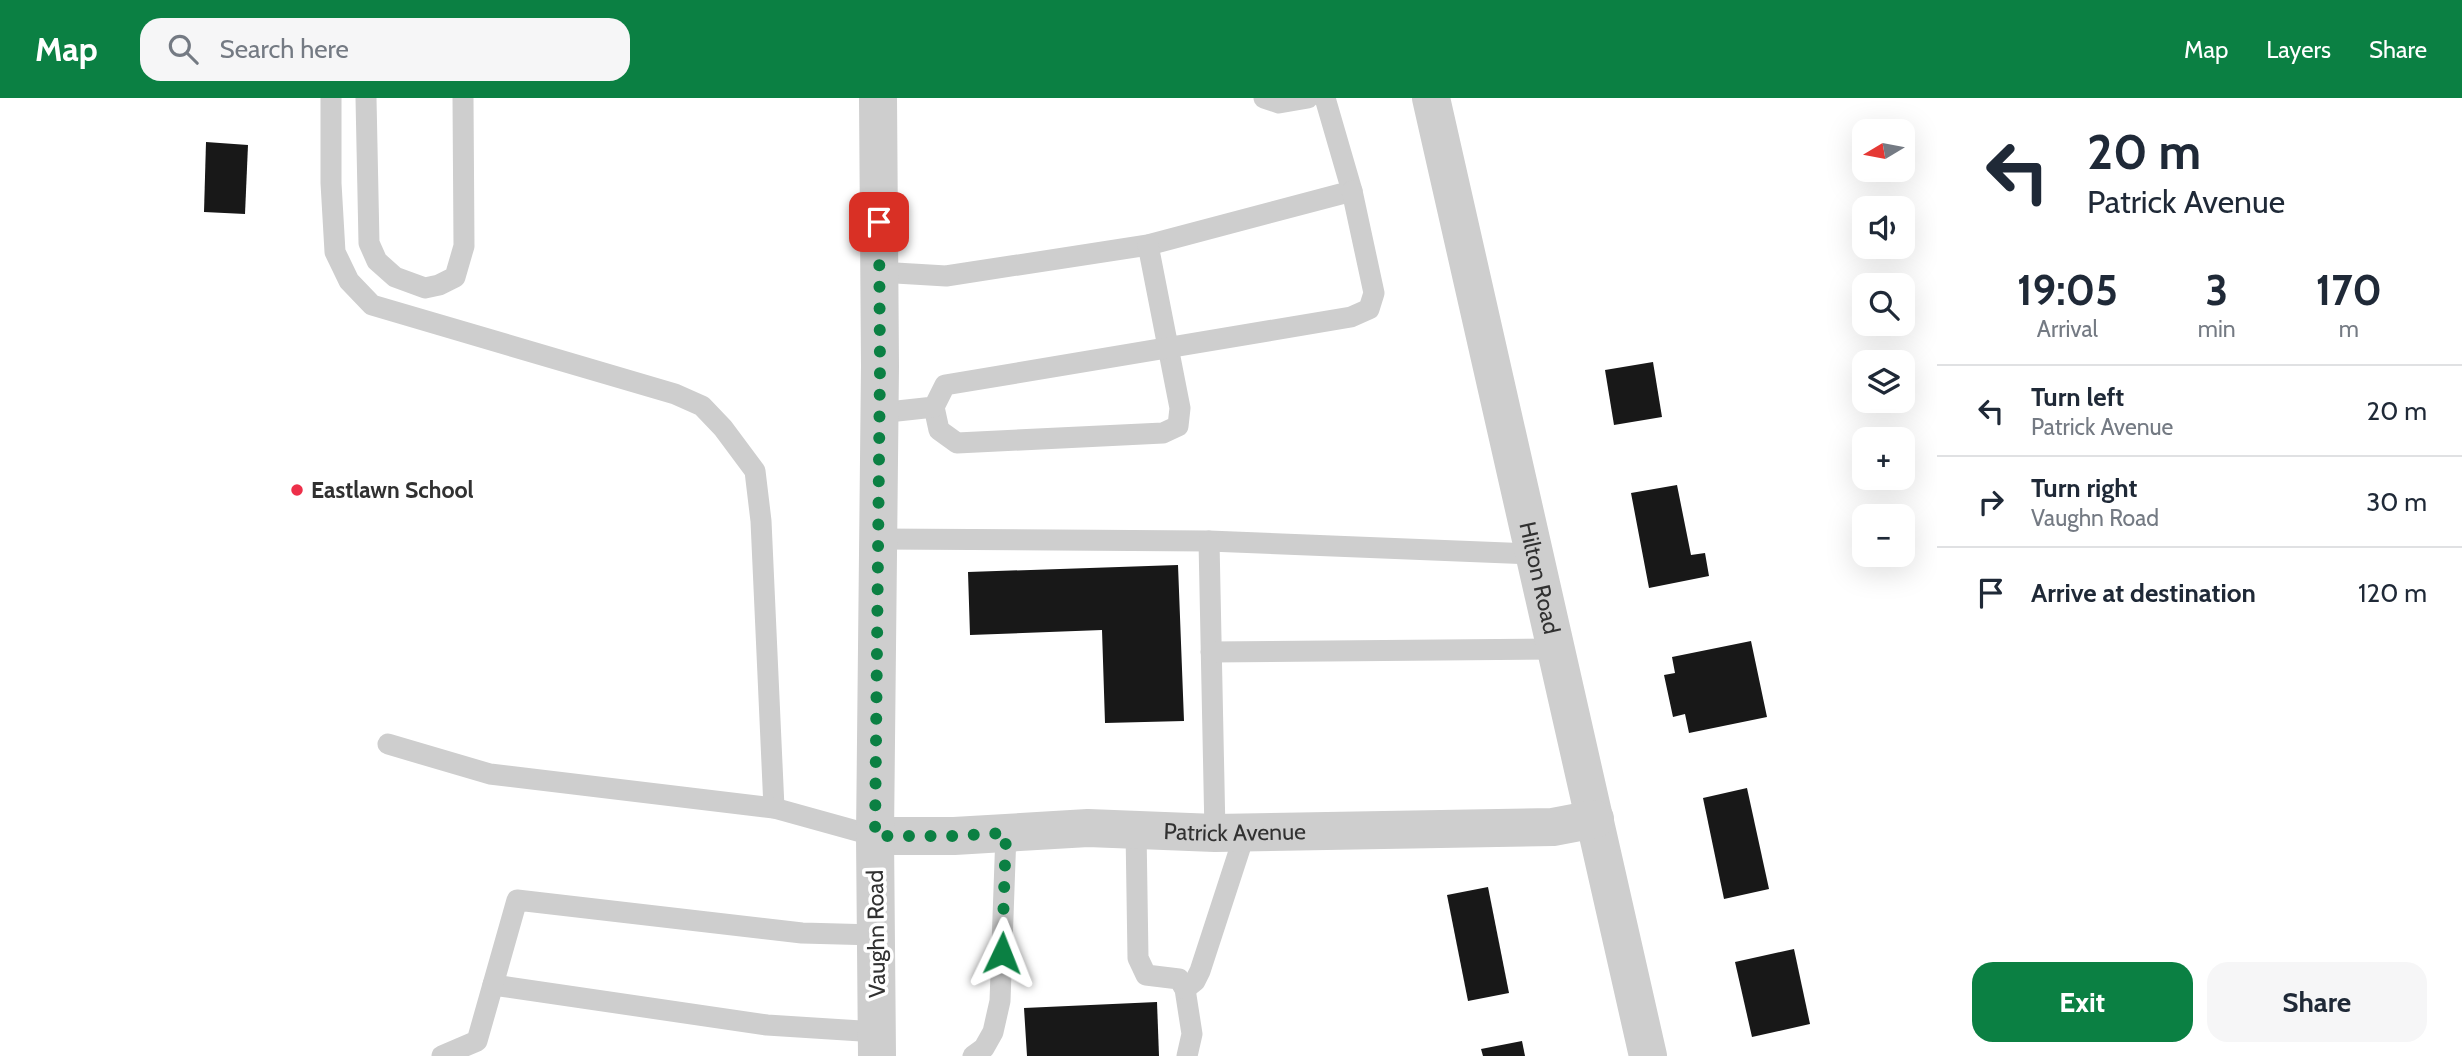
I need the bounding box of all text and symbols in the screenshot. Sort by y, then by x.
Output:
search box [140,18,630,81]
text: Map [35,29,98,69]
icon: search [164,30,202,68]
text: Search here [220,33,349,65]
text: Map [2184,35,2228,64]
text: Layers [2266,35,2331,64]
text: Share [2369,35,2427,64]
north arrow [1852,119,1914,182]
map controls [1852,119,1915,567]
text: 20 m [2087,122,2201,181]
icon: left [1972,126,2063,217]
text: Patrick Avenue [2087,182,2285,221]
pin [849,192,909,252]
button: sound [1852,196,1915,259]
icon: arrive [860,203,898,241]
text: 19:05 [2017,264,2118,316]
text: 3 [2205,264,2228,316]
text: 170 [2316,264,2382,316]
button: search [1852,273,1915,336]
text: Arrival [2037,315,2098,343]
text: min [2198,315,2236,343]
text: m [2339,315,2359,343]
button: layers [1852,350,1915,413]
text: Turn left [2031,381,2124,413]
icon: left [1972,392,2010,430]
text: 20 m [2367,395,2427,427]
text: Patrick Avenue [2031,413,2173,441]
button: + [1852,427,1915,490]
text: Turn right [2031,472,2137,504]
place label: Eastlawn School [311,476,474,504]
marker: Eastlawn School [289,482,305,498]
icon: right [1972,483,2010,521]
text: 30 m [2366,486,2427,518]
button: − [1852,504,1915,567]
text: Vaughn Road [2031,504,2159,532]
street label: Hilton Road [1513,519,1566,637]
icon: arrive [1972,574,2010,612]
text: Arrive at destination [2031,577,2256,609]
text: 120 m [2358,577,2427,609]
street label: Patrick Avenue [1163,817,1306,847]
street label: Vaughn Road [861,870,891,998]
position arrow [965,916,1039,990]
button: Exit [1972,962,2193,1042]
button: Share [2207,962,2427,1042]

